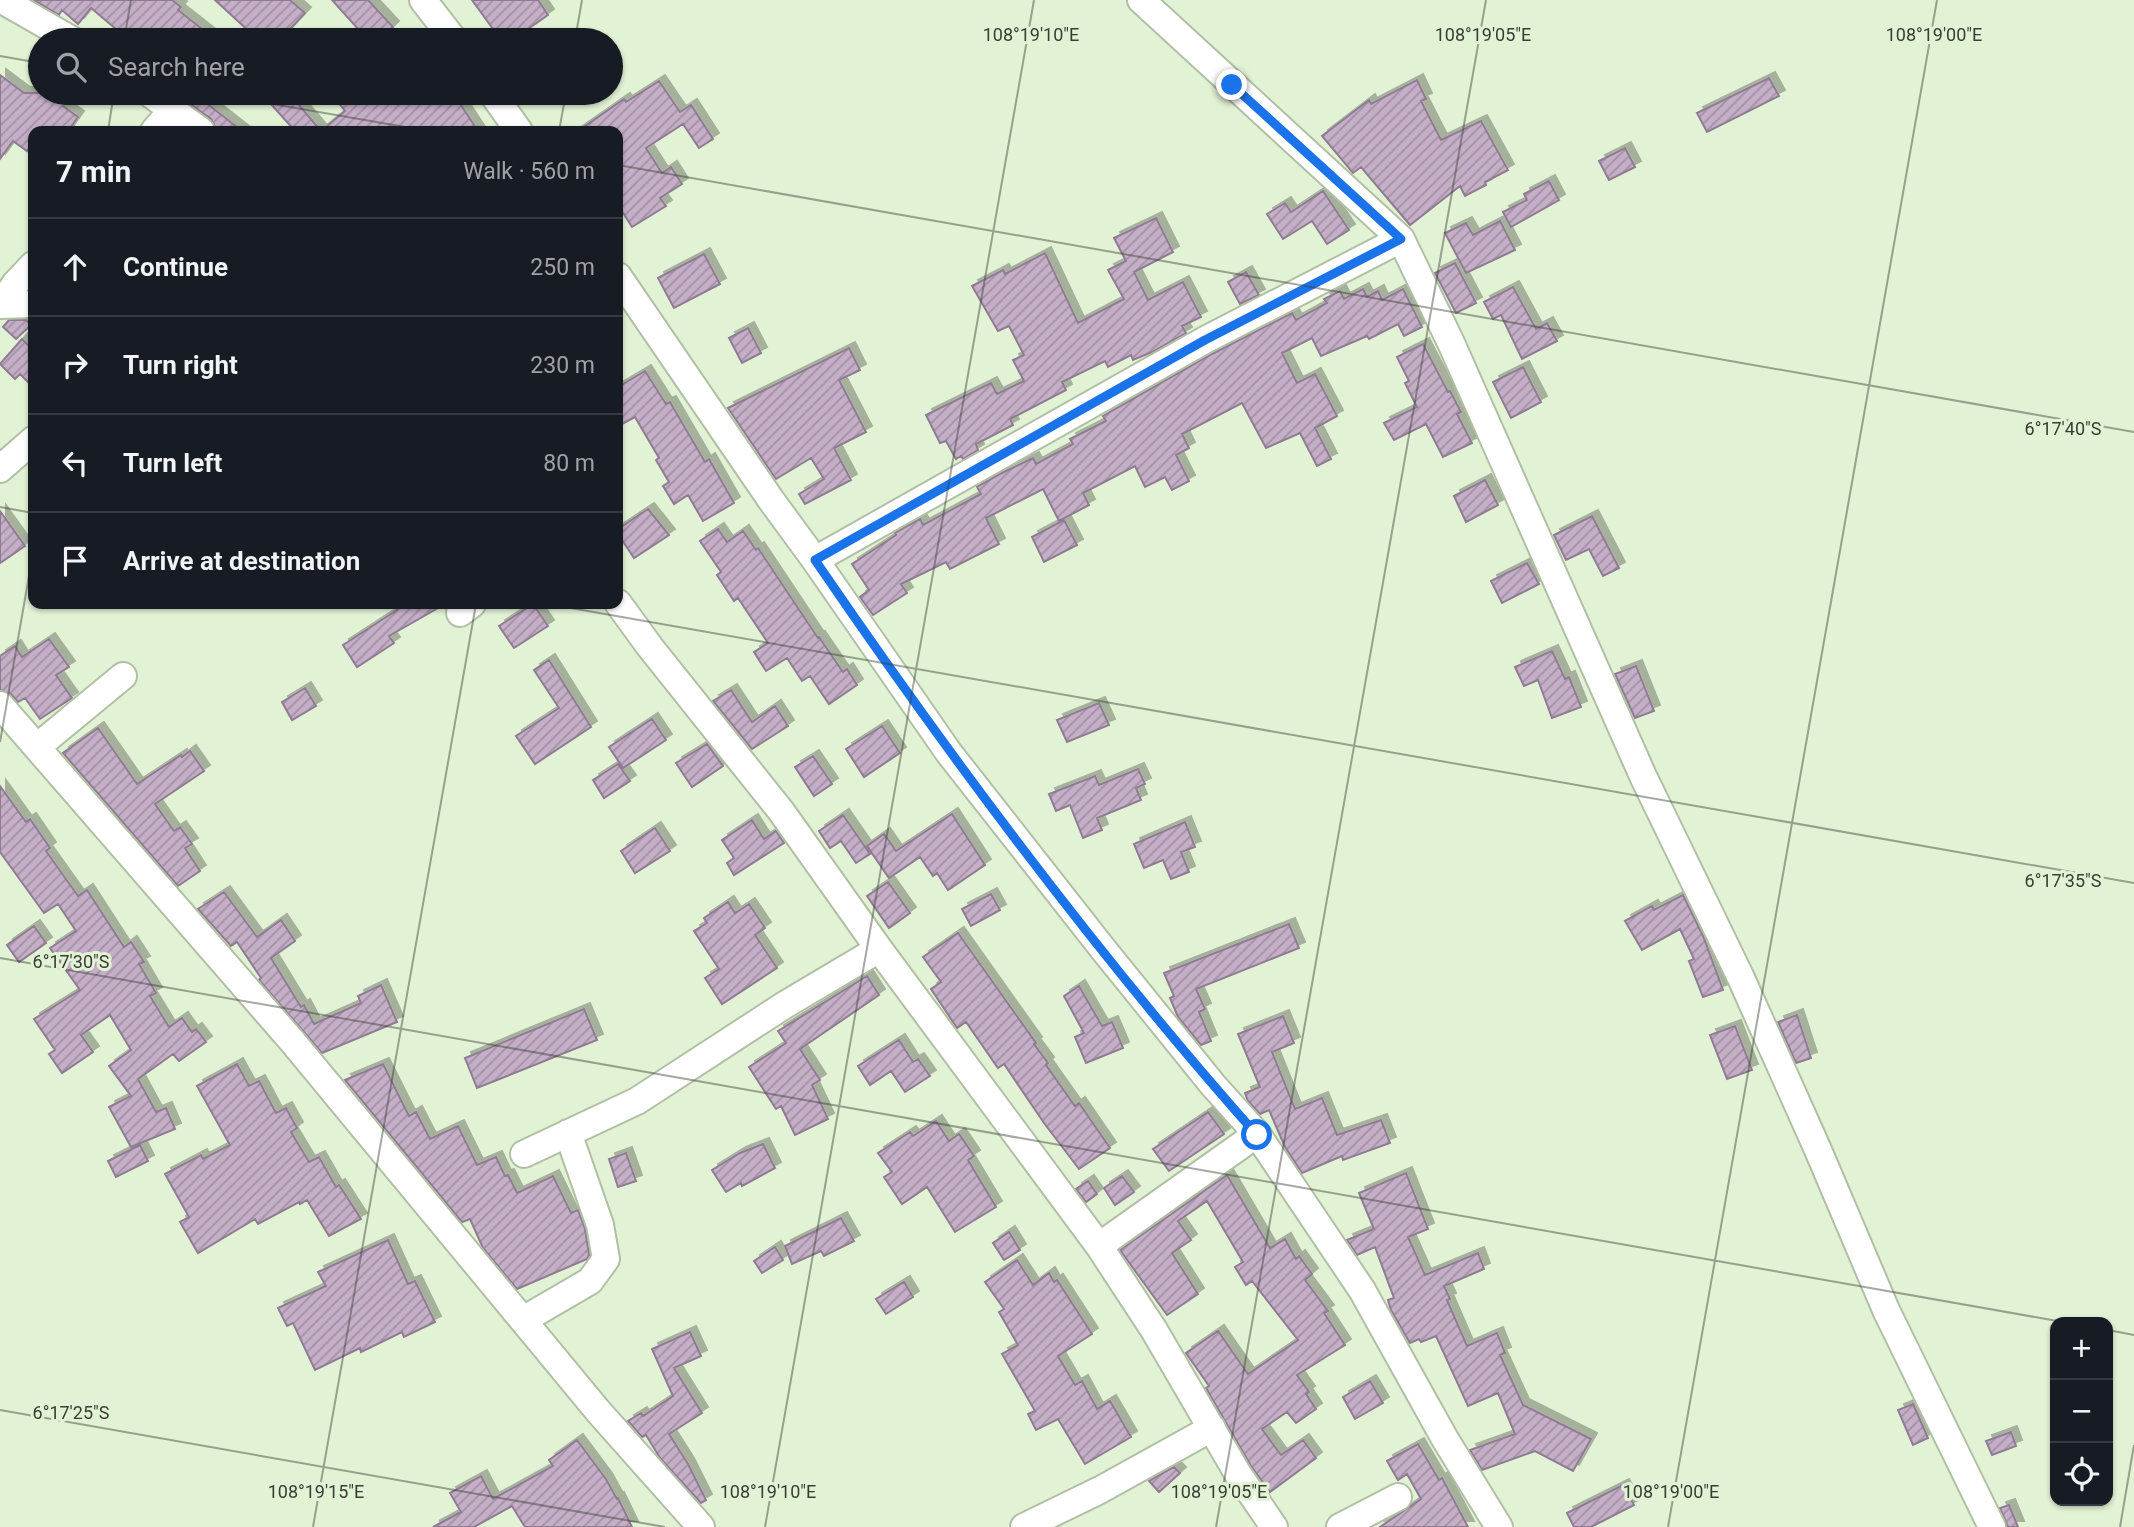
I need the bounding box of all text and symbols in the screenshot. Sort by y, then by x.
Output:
text: 108°19'10"E [983,24,1079,45]
text: 108°19'05"E [1435,24,1531,45]
text: 108°19'00"E [1886,24,1982,45]
search box [28,28,623,105]
icon: search [52,48,90,86]
text: Search here [108,52,245,82]
route end [1216,69,1247,100]
text: 7 min [56,154,131,189]
text: Walk · 560 m [463,158,595,185]
icon: ahead [56,248,94,286]
text: Continue [123,252,228,282]
text: 250 m [530,254,595,281]
icon: right [56,346,94,384]
text: Turn right [123,350,238,380]
text: 230 m [530,352,595,379]
text: 6°17'40"S [2025,418,2102,439]
icon: left [56,444,94,482]
text: Turn left [123,448,222,478]
text: 80 m [543,450,595,477]
icon: arrive [56,542,94,580]
text: Arrive at destination [123,546,360,576]
text: 6°17'35"S [2025,870,2102,891]
text: 6°17'30"S [33,951,110,972]
route start [1241,1119,1272,1150]
map controls [2050,1317,2113,1506]
button: + [2050,1317,2113,1380]
button: − [2050,1380,2113,1443]
text: 6°17'25"S [33,1402,110,1423]
button: locate [2050,1443,2113,1506]
text: 108°19'15"E [268,1481,364,1502]
text: 108°19'10"E [720,1481,816,1502]
text: 108°19'05"E [1171,1481,1267,1502]
text: 108°19'00"E [1623,1481,1719,1502]

